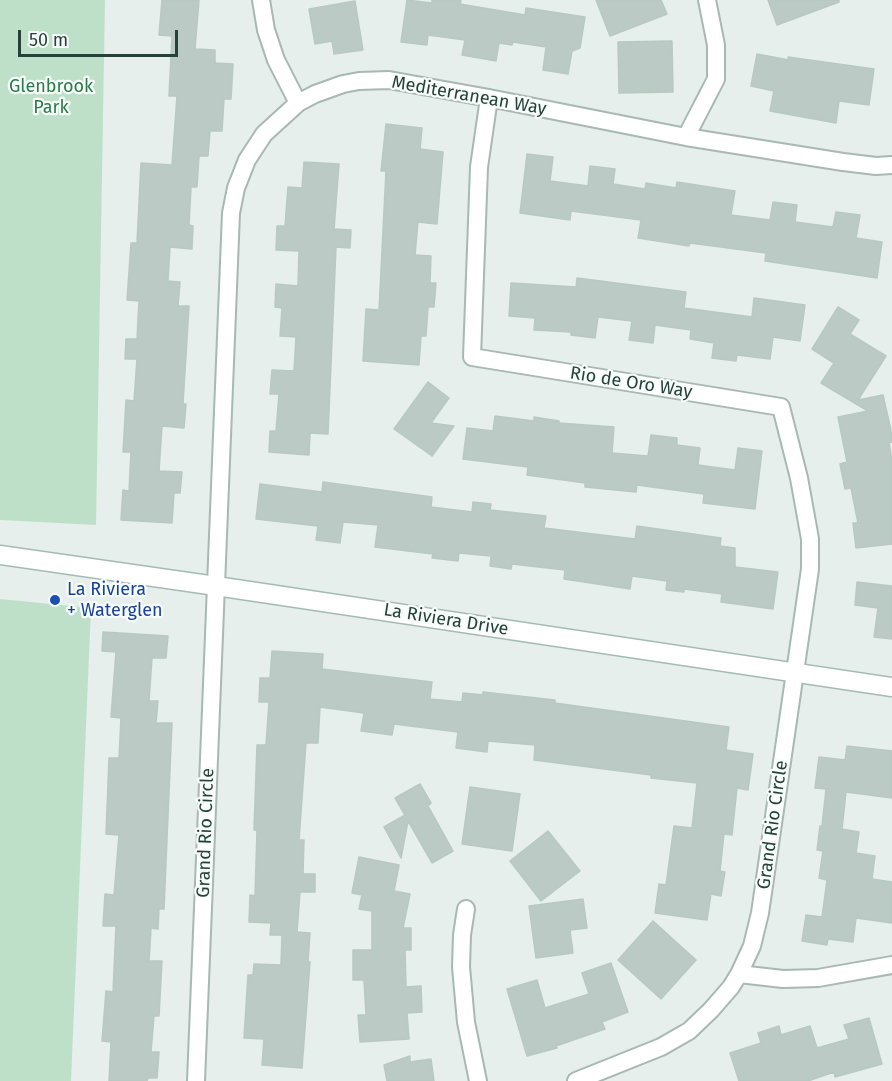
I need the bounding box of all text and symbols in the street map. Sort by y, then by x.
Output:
scale bar [21,18,182,56]
text: 50 m [29,29,68,51]
street label: Mediterranean Way [390,72,548,120]
park label: Glenbrook Park [9,76,93,118]
street label: Rio de Oro Way [568,363,694,403]
place label: La Riviera + Waterglen [67,579,162,622]
marker: La Riviera + Waterglen [48,593,62,607]
street label: La Riviera Drive [382,599,510,641]
street label: Grand Rio Circle [753,759,793,891]
street label: Grand Rio Circle [193,768,219,898]

